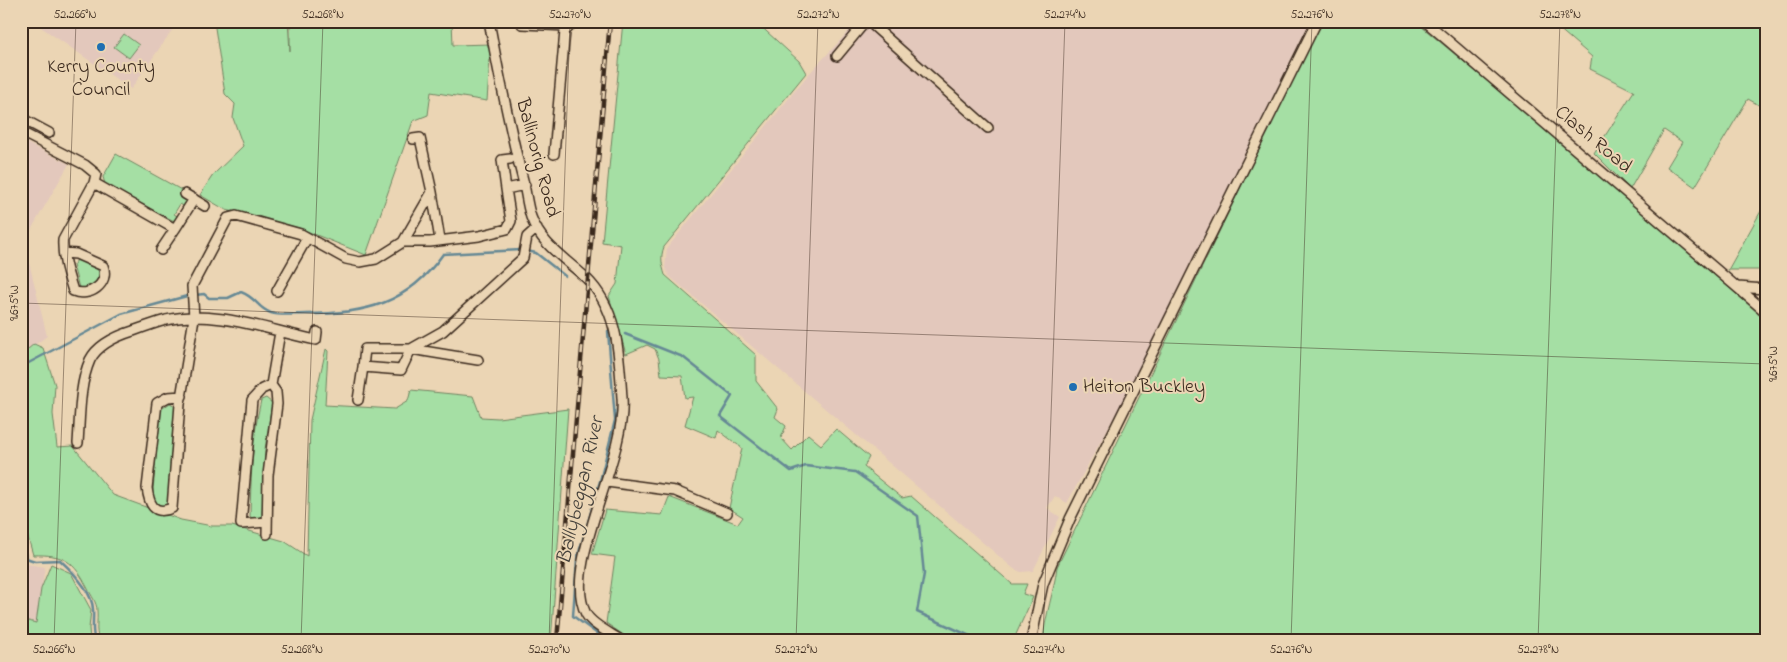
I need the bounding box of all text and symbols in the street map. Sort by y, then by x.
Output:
text: 52.266°N [53,6,97,24]
text: 52.268°N [302,6,344,24]
text: 52.270°N [549,6,591,24]
text: 52.272°N [796,6,840,24]
text: 52.274°N [1044,6,1086,24]
text: 52.276°N [1291,6,1333,24]
text: 52.278°N [1539,6,1581,24]
marker: Kerry County Council [95,41,107,53]
place label: Kerry County Council [47,53,155,105]
street label: Ballinorig Road [506,94,567,221]
street label: Clash Road [1548,99,1638,181]
text: 9.675°W [6,285,24,321]
text: 9.675°W [1765,346,1783,382]
place label: Heiton Buckley [1083,373,1205,402]
marker: Heiton Buckley [1067,381,1079,393]
water label: Ballybeggan River [549,412,614,568]
text: 52.266°N [32,641,76,659]
text: 52.268°N [281,641,323,659]
text: 52.270°N [528,641,570,659]
text: 52.272°N [774,641,818,659]
text: 52.274°N [1023,641,1065,659]
text: 52.276°N [1270,641,1312,659]
text: 52.278°N [1517,641,1559,659]

